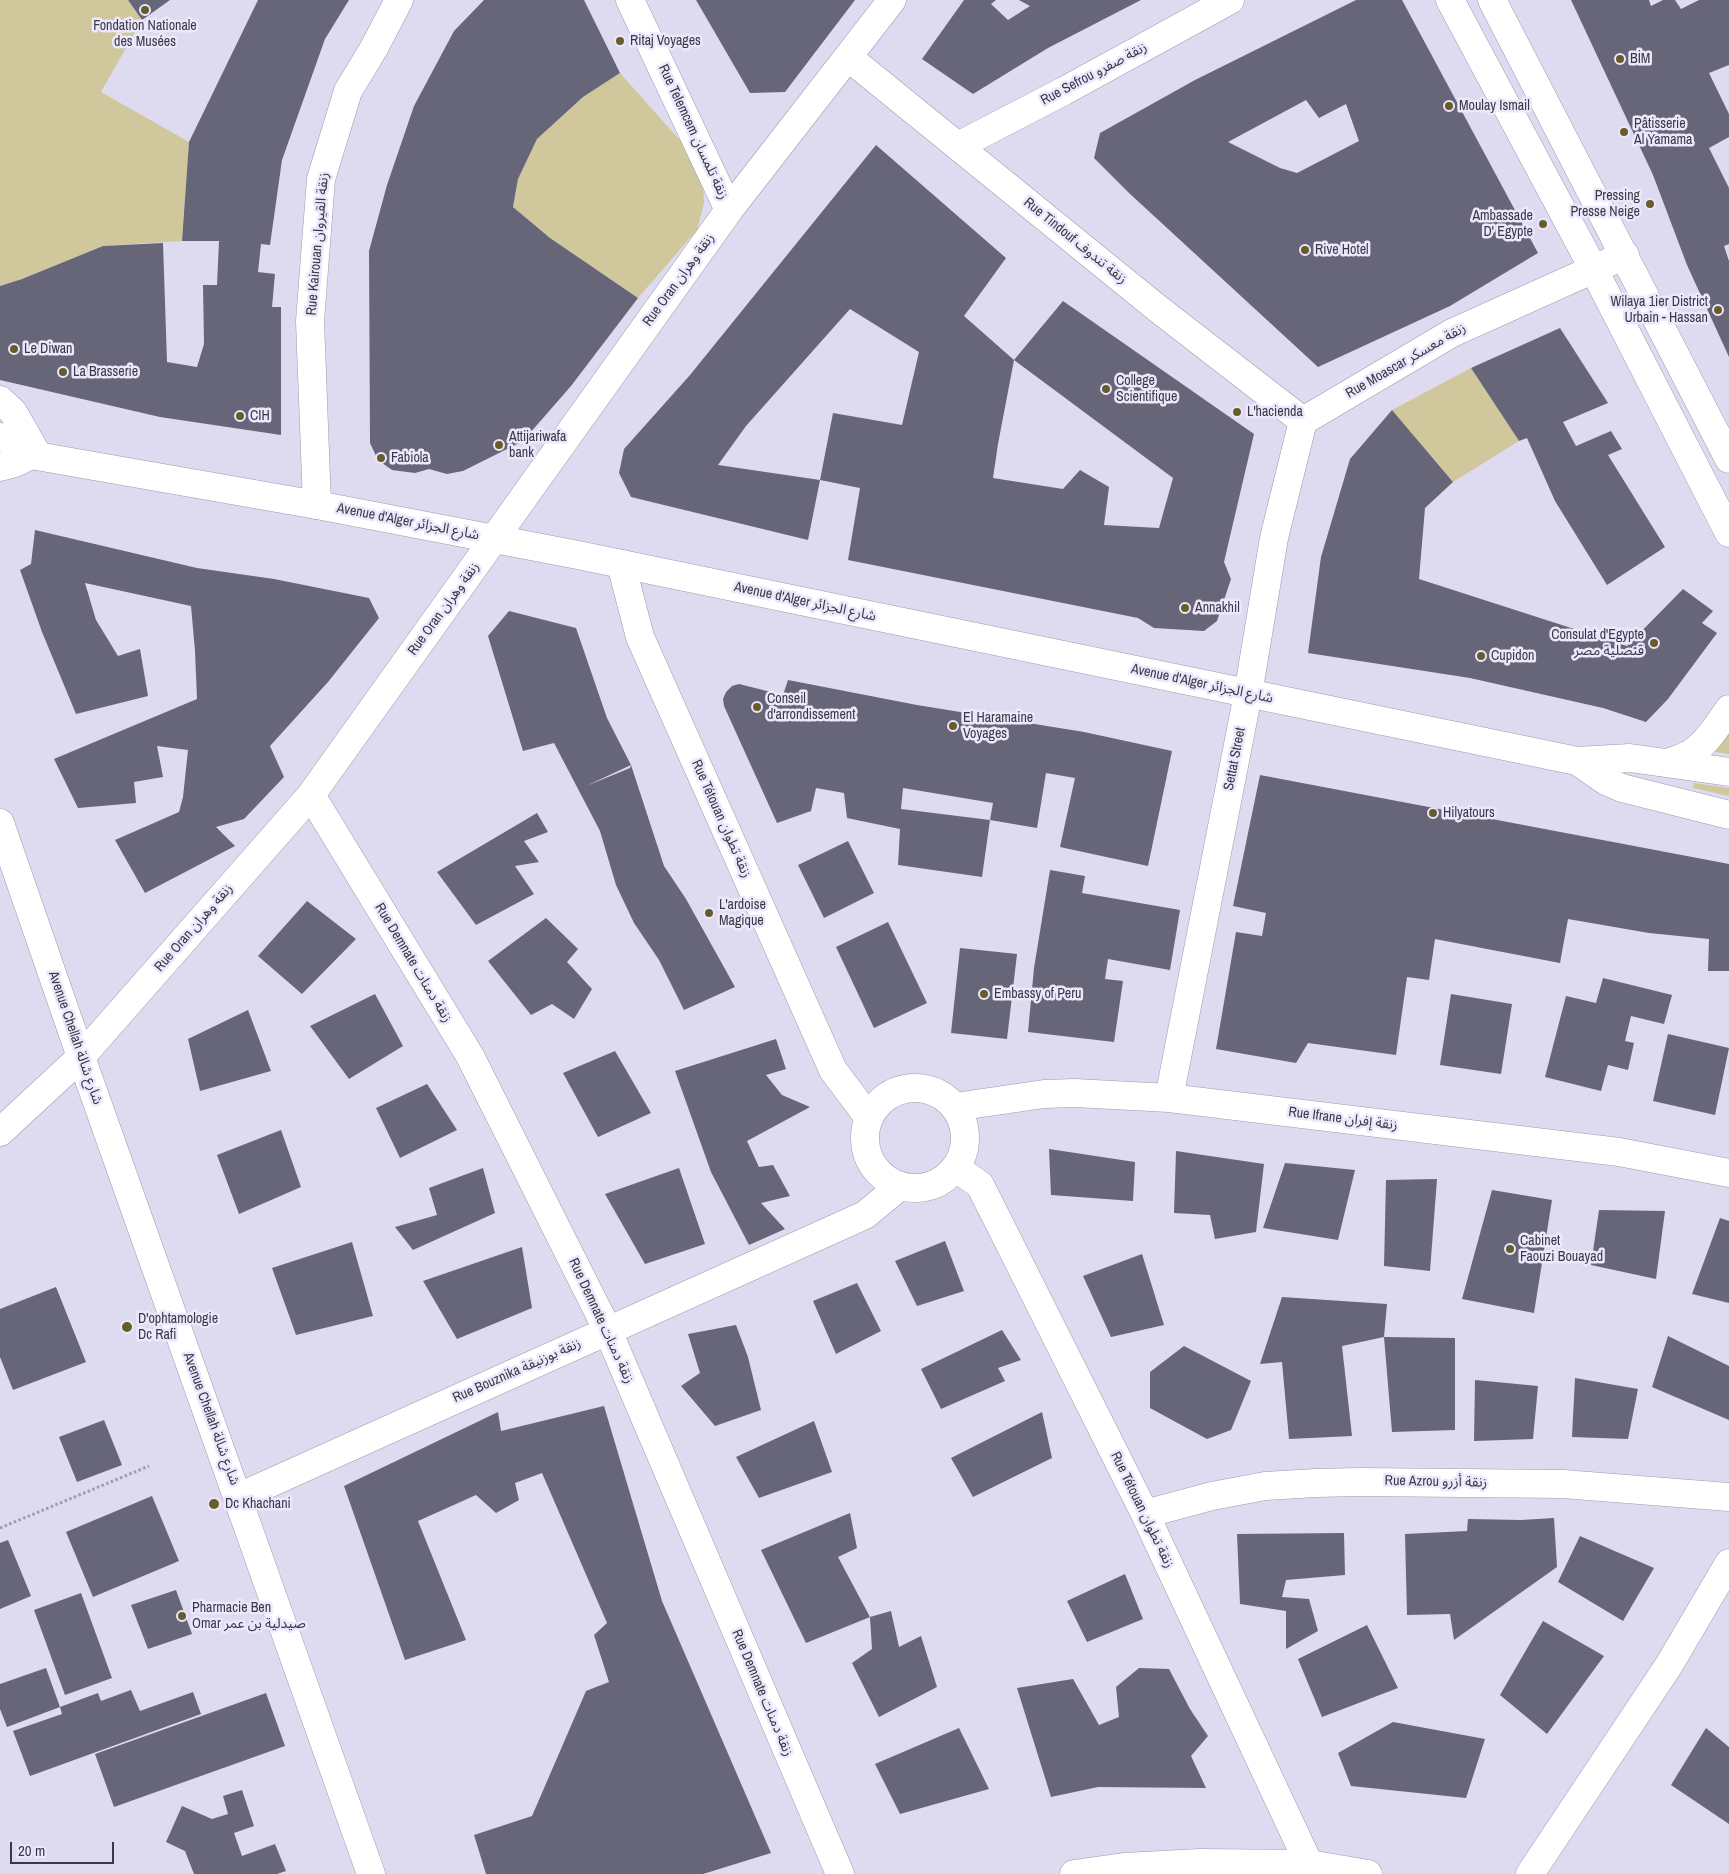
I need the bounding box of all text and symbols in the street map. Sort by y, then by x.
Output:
marker: Fondation Nationale des Musées [139,4,151,16]
place label: Fondation Nationale des Musées [93,18,197,50]
place label: Ritaj Voyages [630,33,701,49]
marker: Ritaj Voyages [614,35,626,47]
street label: Rue Sefrou زنقة صفرو [1038,39,1150,109]
place label: BİM [1630,51,1650,67]
marker: BİM [1614,53,1626,65]
street label: Rue Telemcem زنقة تلمسان [654,62,732,202]
place label: Moulay Ismail [1459,98,1530,114]
marker: Moulay Ismail [1443,100,1455,112]
place label: Pâtisserie Al Yamama [1634,116,1692,148]
marker: Pâtisserie Al Yamama [1618,126,1630,138]
street label: Rue Kairouan زنقة القيروان [303,172,333,316]
place label: Pressing Presse Neige [1570,188,1640,220]
street label: Rue Tindouf زنقة تندوف [1020,194,1130,288]
marker: Pressing Presse Neige [1644,198,1656,210]
place label: Ambassade D' Egypte [1472,208,1533,240]
marker: Ambassade D' Egypte [1537,218,1549,230]
street label: Rue Oran زنقة وهران [640,230,718,330]
place label: Rive Hotel [1315,242,1369,258]
marker: Rive Hotel [1299,244,1311,256]
place label: Wilaya 1ier District Urbain - Hassan [1610,294,1708,326]
marker: Wilaya 1ier District Urbain - Hassan [1712,304,1724,316]
street label: Rue Moascar زنقة معسكر [1343,320,1469,402]
place label: Le Diwan [24,341,72,357]
marker: Le Diwan [8,343,20,355]
place label: La Brasserie [73,364,138,380]
marker: La Brasserie [57,366,69,378]
place label: College Scientifique [1116,373,1177,406]
marker: College Scientifique [1100,383,1112,395]
place label: L'hacienda [1247,404,1303,420]
marker: L'hacienda [1231,406,1243,418]
place label: CIH [250,408,270,424]
marker: CIH [234,410,246,422]
place label: Attijariwafa bank [509,429,566,462]
marker: Attijariwafa bank [493,439,505,451]
place label: Fabiola [391,450,429,466]
marker: Fabiola [375,452,387,464]
street label: Avenue d'Alger شارع الجزائر [335,500,481,544]
street label: Rue Oran زنقة وهران [405,559,483,659]
street label: Avenue d'Alger شارع الجزائر [732,579,878,625]
place label: Annakhil [1195,600,1240,616]
marker: Annakhil [1179,602,1191,614]
place label: Consulat d'Egypte قنصلية مصر [1551,627,1644,660]
marker: Consulat d'Egypte قنصلية مصر [1648,637,1660,649]
place label: Cupidon [1491,648,1534,664]
marker: Cupidon [1475,650,1487,662]
street label: Avenue d'Alger شارع الجزائر [1129,661,1275,707]
place label: Conseil d'arrondissement [767,691,855,724]
marker: Conseil d'arrondissement [751,701,763,713]
place label: El Haramaine Voyages [963,710,1033,742]
marker: El Haramaine Voyages [947,720,959,732]
street label: Settat Street [1221,726,1249,792]
street label: Rue Tétouan زنقة تطوان [687,757,755,881]
place label: Hilyatours [1443,805,1495,821]
marker: Hilyatours [1427,807,1439,819]
street label: Rue Oran زنقة وهران [151,881,237,975]
place label: L'ardoise Magique [719,897,766,930]
street label: Rue Demnate زنقة دمنات [371,900,455,1026]
marker: L'ardoise Magique [703,907,715,919]
street label: Avenue Chellah شارع شالة [44,969,106,1107]
place label: Embassy of Peru [994,986,1081,1002]
marker: Embassy of Peru [978,988,990,1000]
street label: Rue Ifrane زنقة إفران [1287,1104,1399,1134]
place label: Cabinet Faouzi Bouayad [1520,1233,1603,1266]
marker: Cabinet Faouzi Bouayad [1504,1243,1516,1255]
street label: Rue Demnate زنقة دمنات [565,1256,637,1386]
place label: D'ophtamologie Dc Rafi [138,1311,218,1344]
marker: D'ophtamologie Dc Rafi [120,1320,134,1334]
street label: Rue Bouznika زنقة بوزنيقة [450,1335,584,1407]
street label: Avenue Chellah شارع شالة [179,1350,243,1488]
street label: Rue Tétouan زنقة تطوان [1107,1449,1177,1571]
street label: Rue Azrou زنقة أزرو [1385,1473,1487,1491]
place label: Dc Khachani [225,1496,291,1512]
marker: Dc Khachani [207,1497,221,1511]
place label: Pharmacie Ben Omar صيدلية بن عمر [192,1600,306,1632]
marker: Pharmacie Ben Omar صيدلية بن عمر [176,1610,188,1622]
street label: Rue Demnate زنقة دمنات [728,1627,796,1759]
scale bar [12,1832,116,1864]
text: 20 m [18,1840,45,1861]

